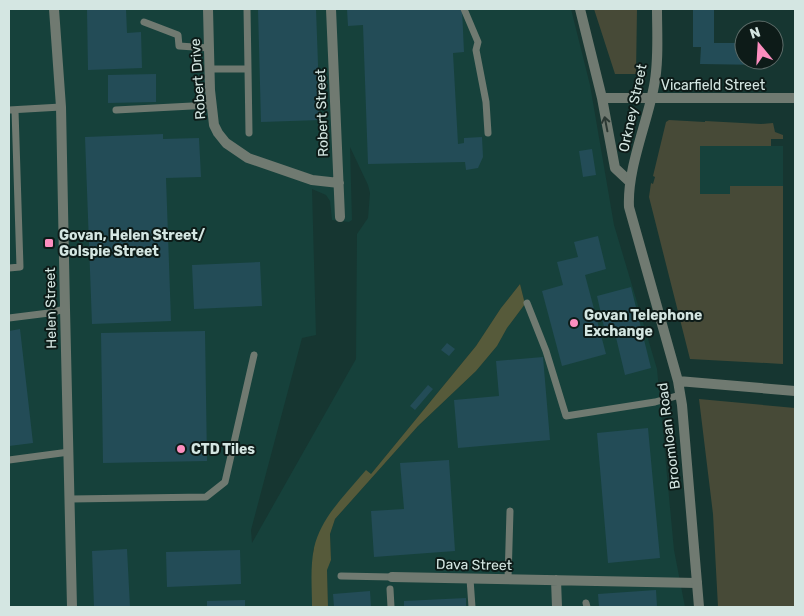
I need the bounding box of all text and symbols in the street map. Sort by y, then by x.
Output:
north arrow [734,20,784,70]
text: N [748,23,763,43]
street label: Robert Drive [187,38,209,120]
street label: Orkney Street [615,62,651,153]
street label: Robert Street [312,68,332,157]
street label: Vicarfield Street [661,77,766,94]
one-way arrow [601,116,611,132]
place label: Govan, Helen Street/ Golspie Street [59,227,206,260]
marker: Govan, Helen Street/ Golspie Street [43,237,55,249]
street label: Helen Street [42,267,60,349]
place label: Govan Telephone Exchange [584,307,702,340]
marker: Govan Telephone Exchange [568,317,580,329]
street label: Broomloan Road [654,382,684,490]
place label: CTD Tiles [191,441,255,458]
marker: CTD Tiles [175,443,187,455]
street label: Dava Street [436,556,513,574]

